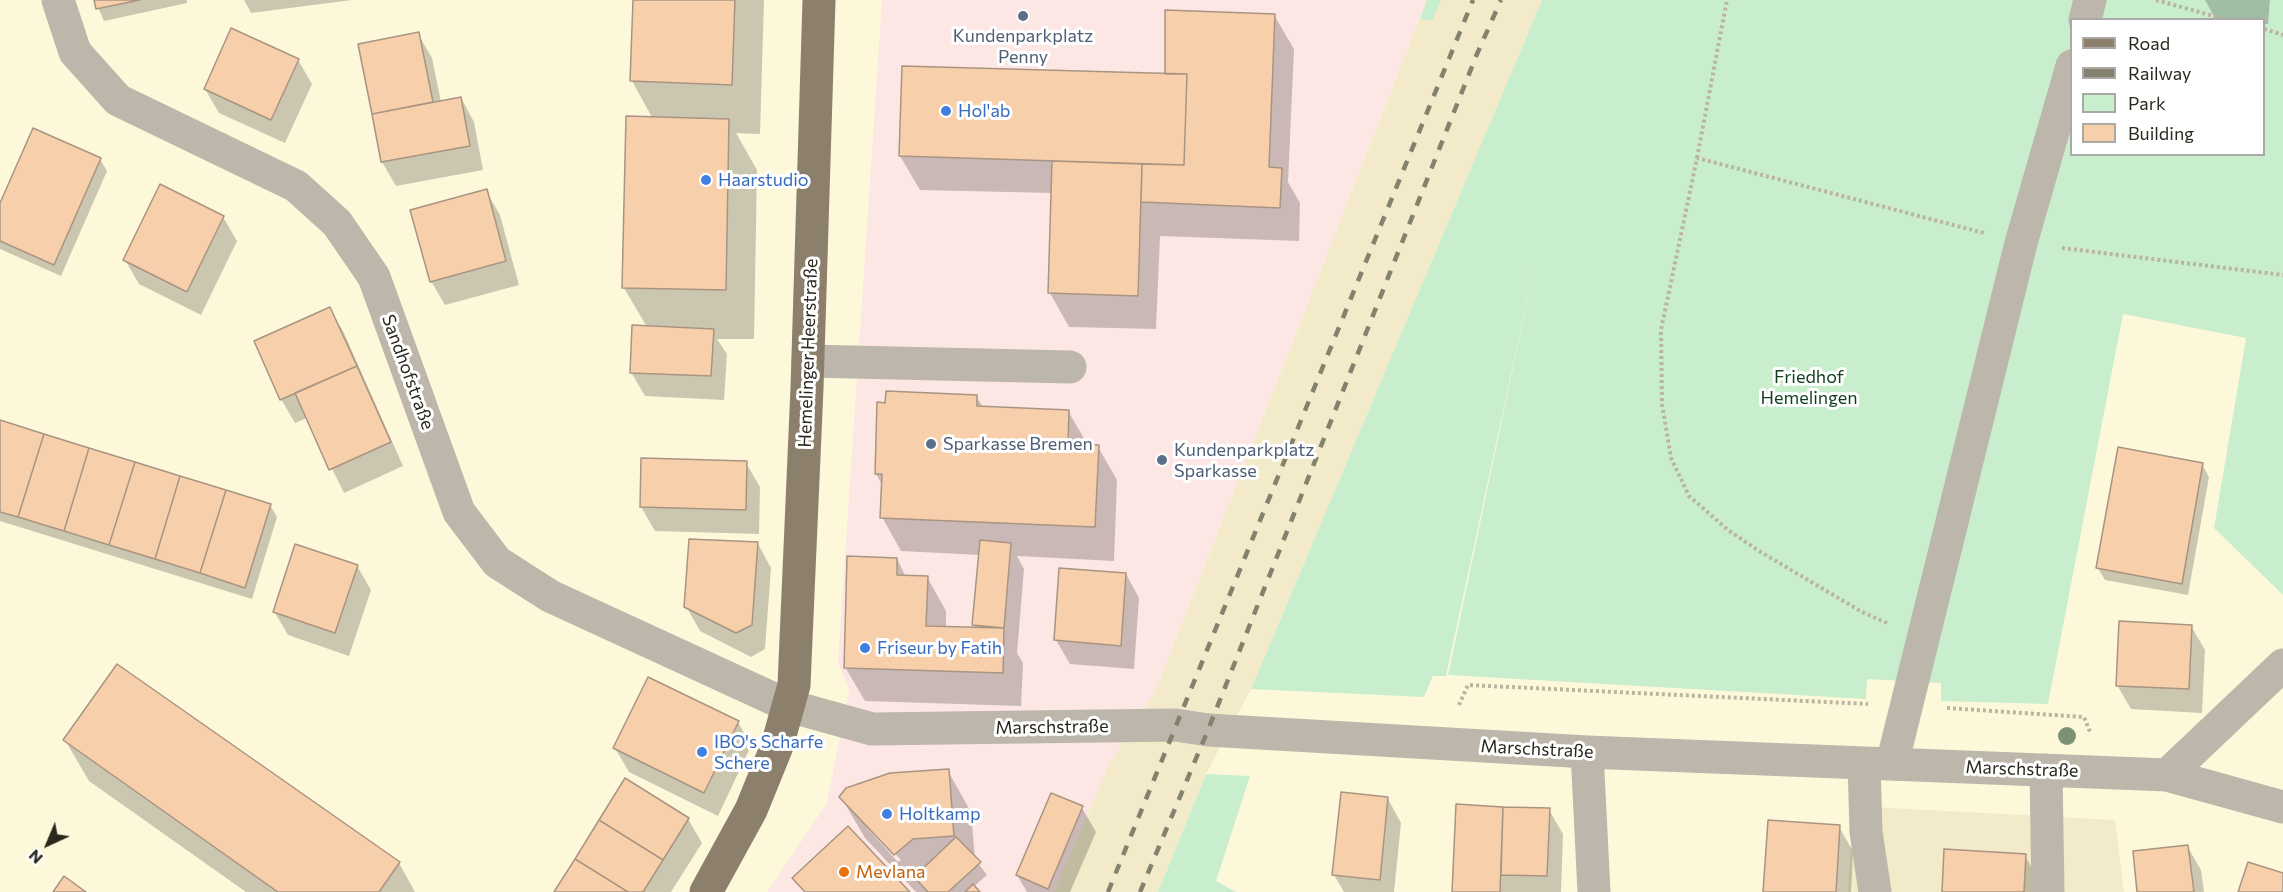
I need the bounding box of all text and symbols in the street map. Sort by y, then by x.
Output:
marker: Kundenparkplatz Penny [1016,9,1030,23]
legend [2070,18,2265,156]
place label: Kundenparkplatz Penny [953,25,1093,68]
text: Road [2128,32,2170,54]
text: Railway [2128,62,2191,84]
text: Park [2128,92,2166,114]
place label: Hol'ab [958,100,1011,122]
marker: Hol'ab [939,104,953,118]
text: Building [2128,122,2194,144]
place label: Haarstudio [718,169,809,191]
marker: Haarstudio [699,173,713,187]
street label: Hemelinger Heerstraße [794,258,822,448]
street label: Sandhofstraße [377,312,439,432]
park label: Friedhof Hemelingen [1760,366,1858,409]
place label: Sparkasse Bremen [943,433,1093,455]
marker: Sparkasse Bremen [924,437,938,451]
place label: Kundenparkplatz Sparkasse [1174,439,1314,482]
marker: Kundenparkplatz Sparkasse [1155,453,1169,467]
place label: Friseur by Fatih [877,637,1002,659]
marker: Friseur by Fatih [858,641,872,655]
street label: Marschstraße [995,715,1109,739]
place label: IBO's Scharfe Schere [714,731,823,774]
street label: Marschstraße [1480,735,1594,763]
marker: IBO's Scharfe Schere [695,745,709,759]
street label: Marschstraße [1965,756,2079,782]
place label: Holtkamp [899,803,981,825]
marker: Holtkamp [880,807,894,821]
north arrow [18,814,78,874]
text: N [24,846,46,868]
place label: Mevlana [856,861,925,883]
marker: Mevlana [837,865,851,879]

